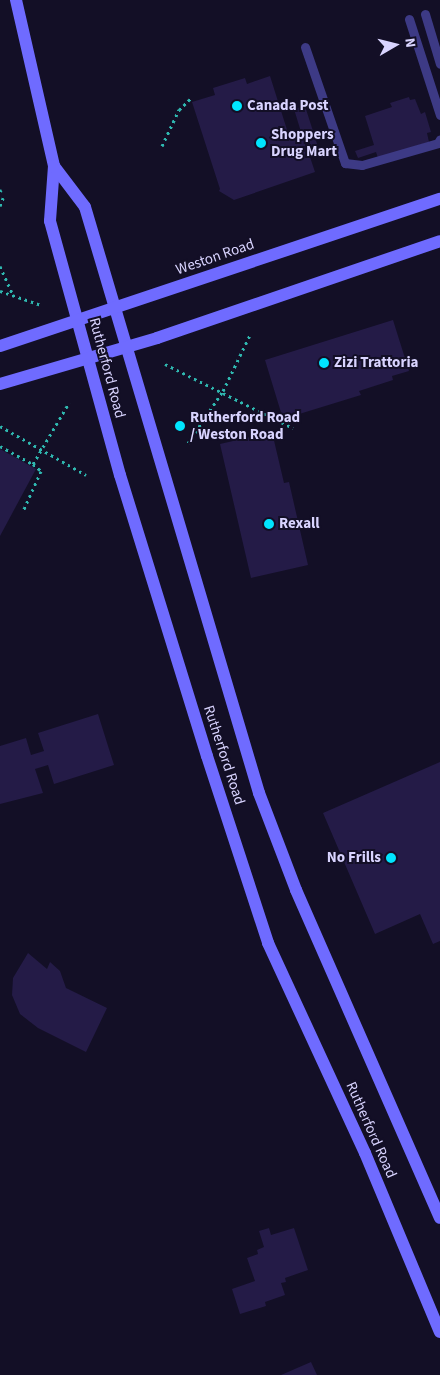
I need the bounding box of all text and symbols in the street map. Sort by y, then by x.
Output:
north arrow [370,20,420,70]
text: N [399,37,420,49]
place label: Canada Post [247,97,329,115]
marker: Canada Post [231,100,243,112]
place label: Shoppers Drug Mart [271,125,337,160]
marker: Shoppers Drug Mart [255,137,267,149]
street label: Weston Road [173,235,257,279]
street label: Rutherford Road [85,316,129,420]
place label: Zizi Trattoria [334,354,418,372]
marker: Zizi Trattoria [318,357,330,369]
place label: Rutherford Road / Weston Road [190,408,300,443]
marker: Rutherford Road / Weston Road [174,420,186,432]
place label: Rexall [279,515,320,533]
marker: Rexall [263,518,275,530]
street label: Rutherford Road [199,703,249,807]
place label: No Frills [327,849,381,867]
marker: No Frills [385,852,397,864]
street label: Rutherford Road [342,1079,400,1181]

